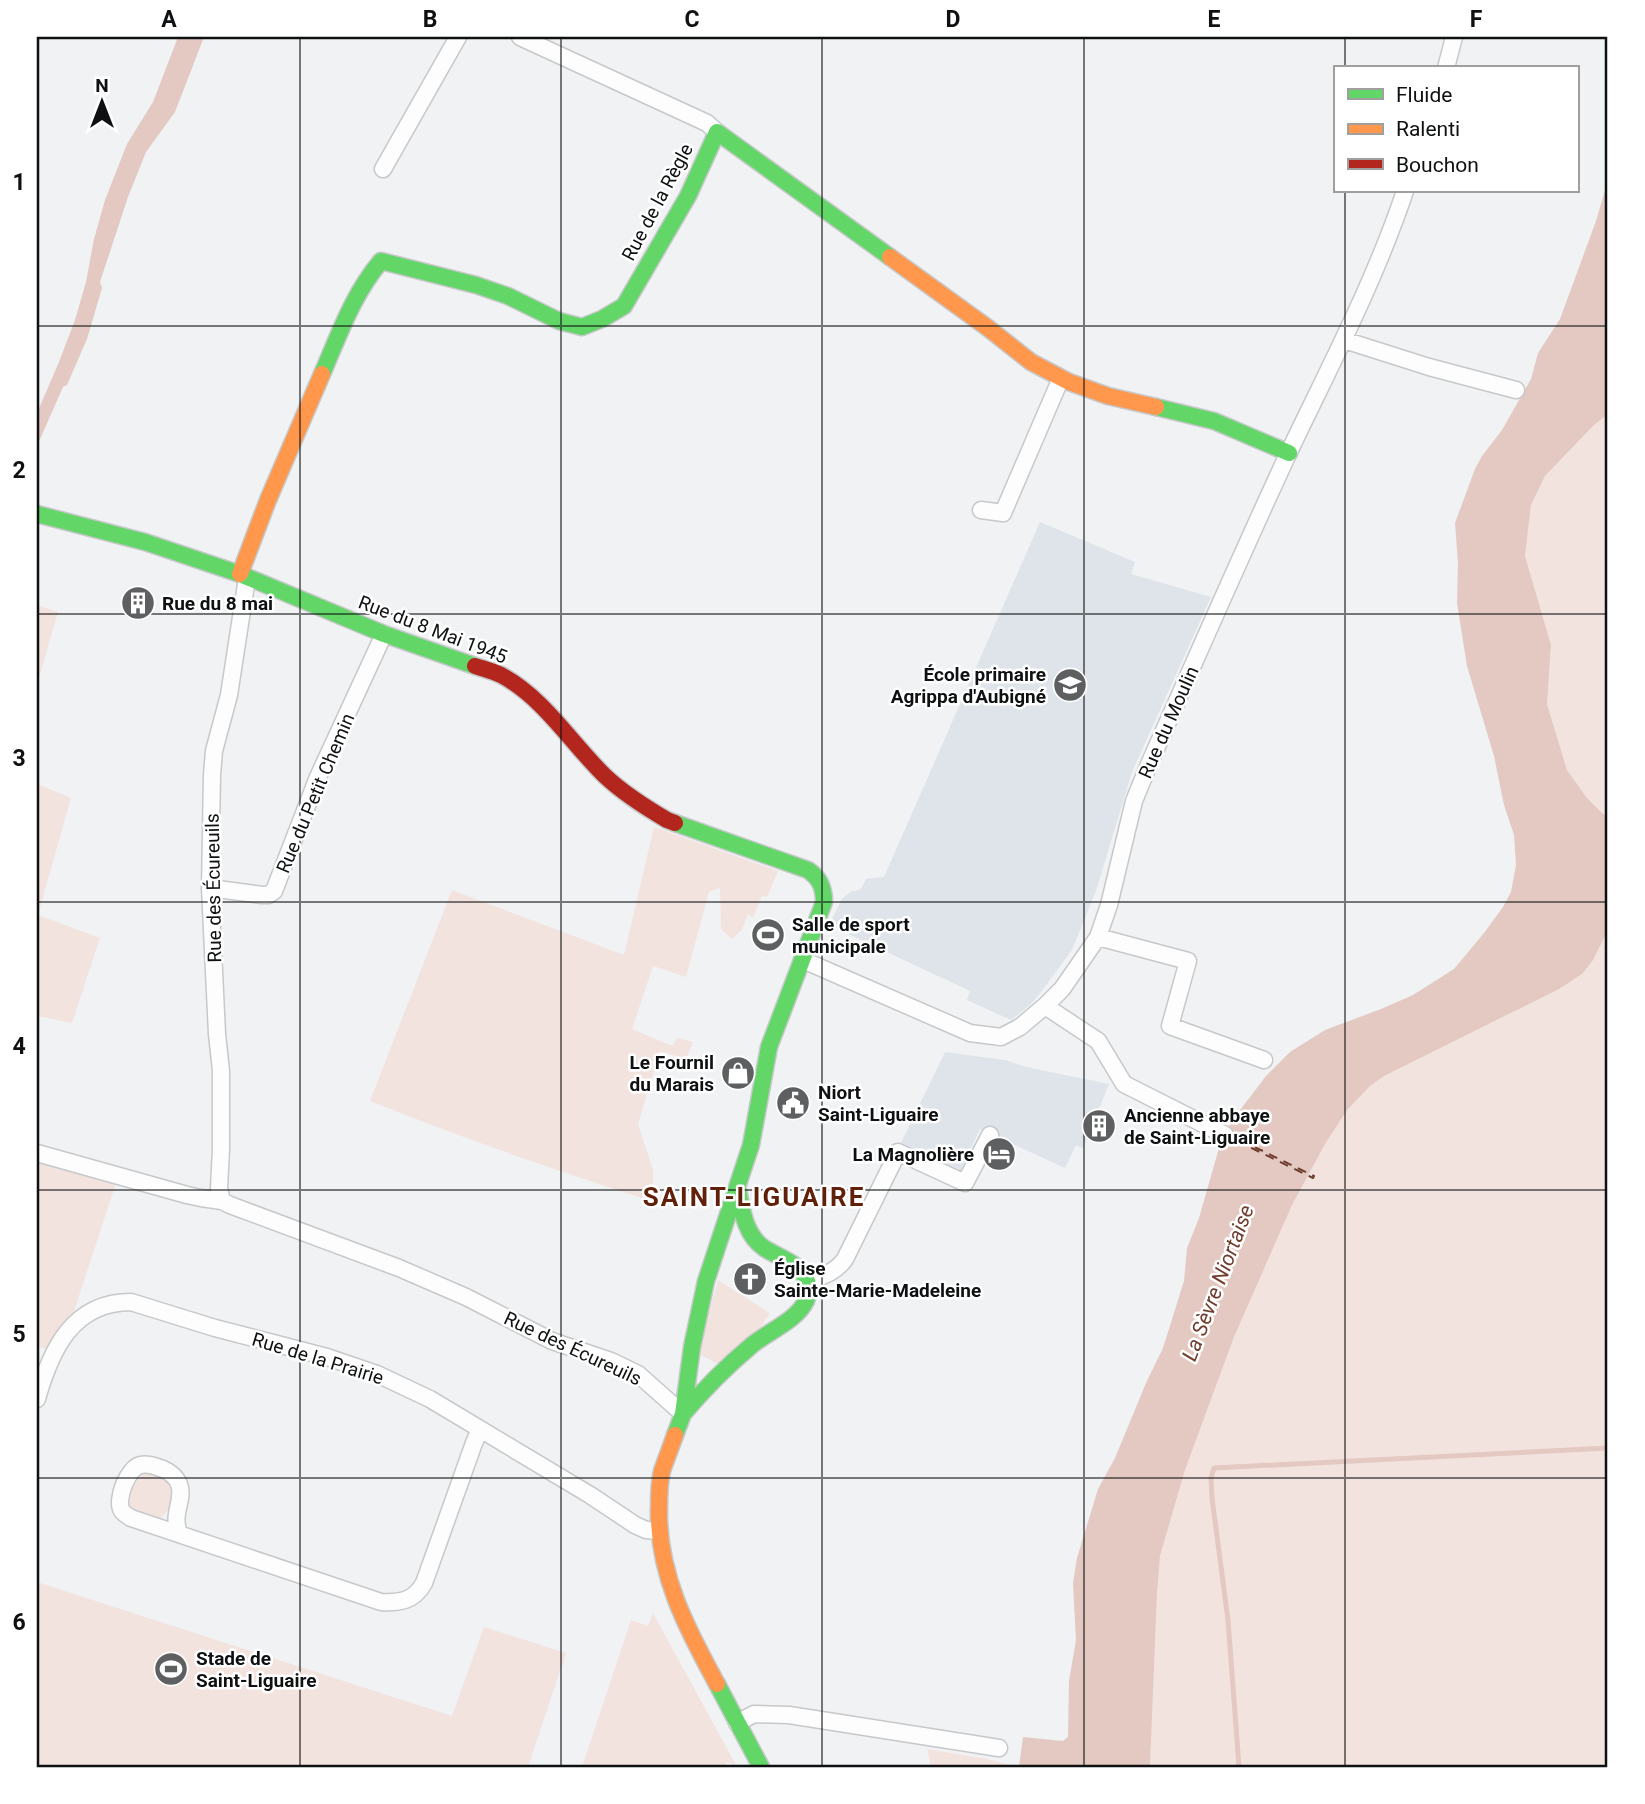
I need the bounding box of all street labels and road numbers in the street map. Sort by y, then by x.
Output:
street label: Rue de la Règle [617,140,698,265]
street label: Rue du 8 Mai 1945 [355,591,510,668]
street label: Rue du Moulin [1133,662,1203,782]
street label: Rue du Petit Chemin [271,710,360,877]
street label: Rue des Écureuils [201,813,226,963]
street label: Rue des Écureuils [500,1307,645,1390]
street label: Rue de la Prairie [249,1328,386,1389]

